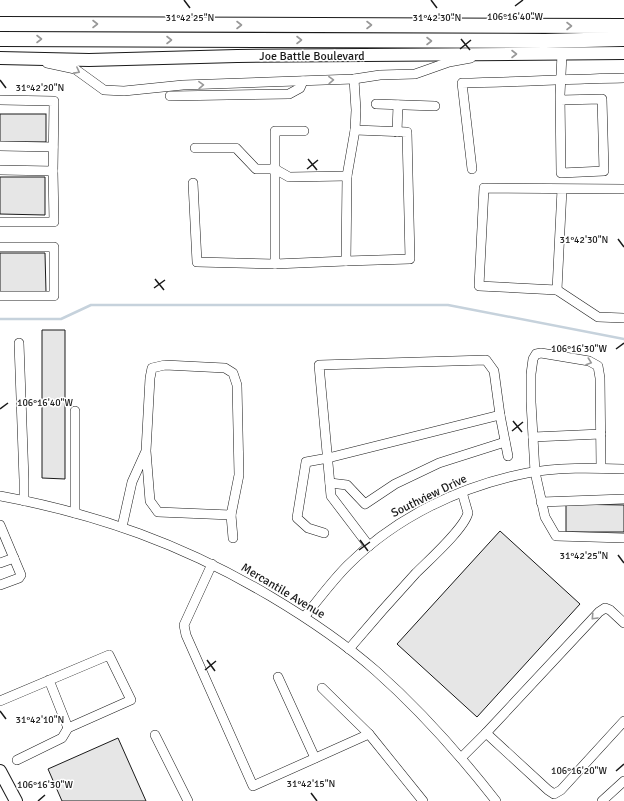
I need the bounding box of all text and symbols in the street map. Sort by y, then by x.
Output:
text: 106°16'40"W [487,11,543,23]
text: 31°42'25"N [166,12,214,24]
text: 31°42'30"N [413,12,461,24]
one-way arrow [92,20,98,28]
one-way arrow [236,21,242,29]
one-way arrow [366,21,372,29]
one-way arrow [566,22,572,30]
one-way arrow [36,35,42,43]
one-way arrow [166,35,172,44]
one-way arrow [296,36,302,44]
one-way arrow [426,37,432,45]
street label: Joe Battle Boulevard [259,49,365,64]
one-way arrow [511,50,517,58]
one-way arrow [73,67,80,74]
one-way arrow [328,75,334,84]
one-way arrow [198,80,204,89]
text: 31°42'20"N [16,82,64,94]
text: 31°42'30"N [560,234,608,246]
text: 106°16'30"W [551,343,607,355]
one-way arrow [585,357,592,366]
text: 106°16'40"W [17,397,73,409]
street label: Southview Drive [389,471,469,521]
text: 31°42'25"N [560,550,608,562]
street label: Mercantile Avenue [238,560,328,622]
one-way arrow [591,612,599,620]
text: 31°42'10"N [16,714,64,726]
text: 106°16'20"W [551,765,607,777]
text: 31°42'15"N [287,778,335,790]
text: 106°16'30"W [17,779,73,791]

